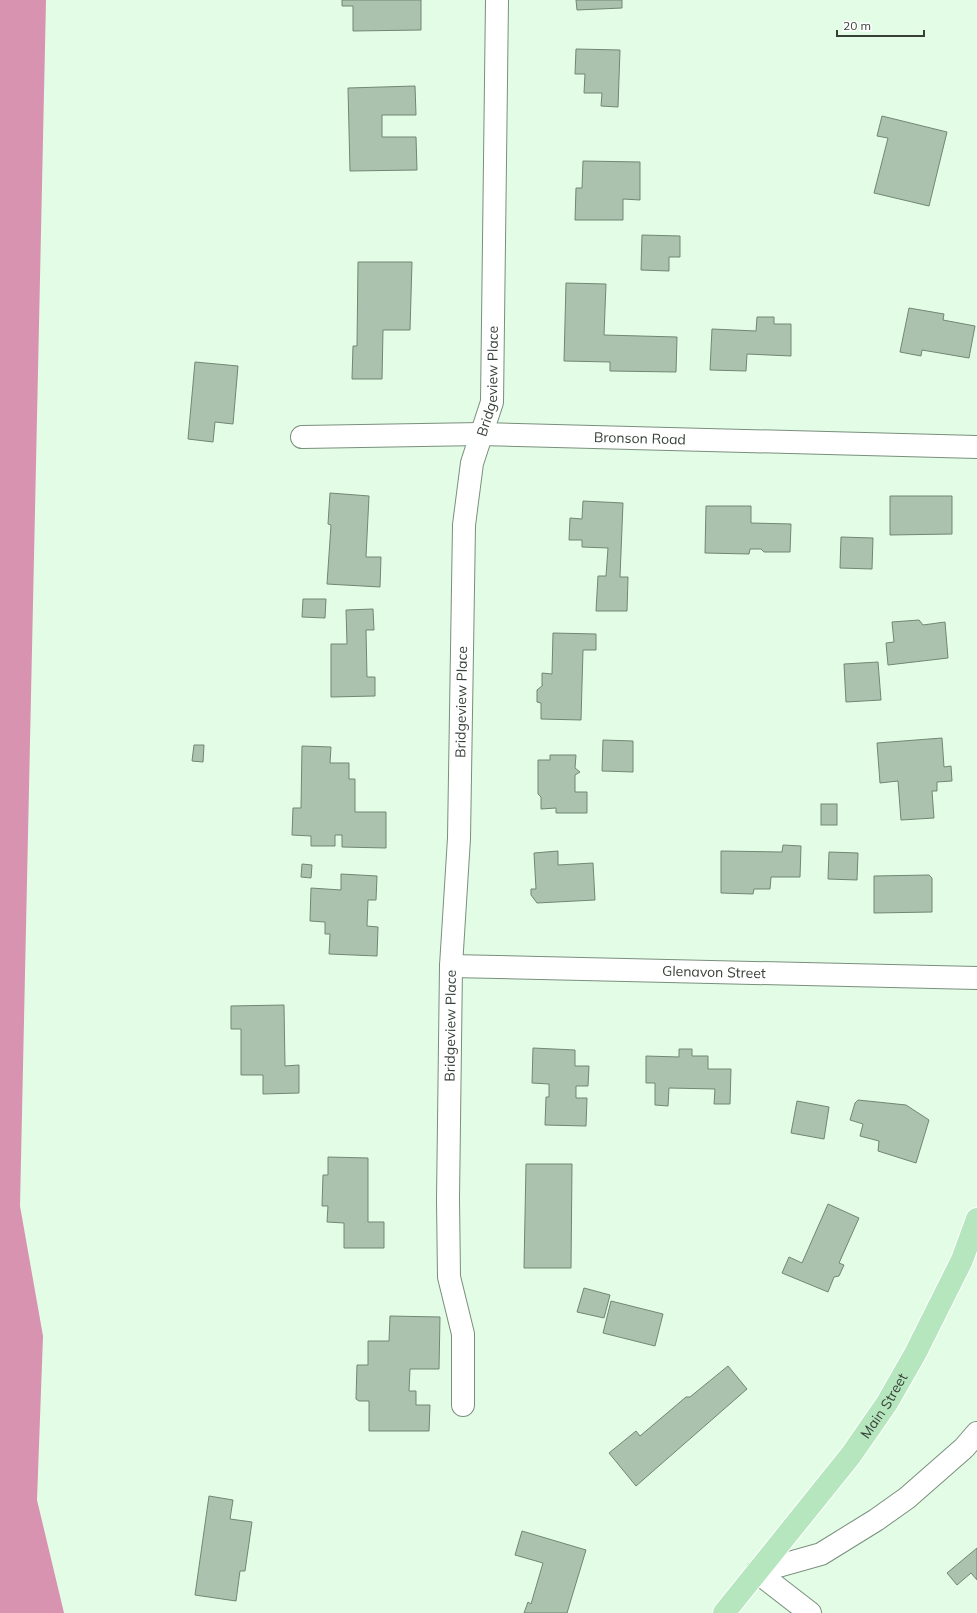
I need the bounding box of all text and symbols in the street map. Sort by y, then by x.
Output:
scale bar [837,12,924,38]
text: 20 m [843,18,871,33]
street label: Bridgeview Place [472,326,502,439]
street label: Bronson Road [594,428,686,448]
street label: Bridgeview Place [451,646,471,758]
street label: Glenavon Street [662,962,766,982]
street label: Bridgeview Place [441,970,460,1082]
street label: Main Street [856,1370,911,1442]

